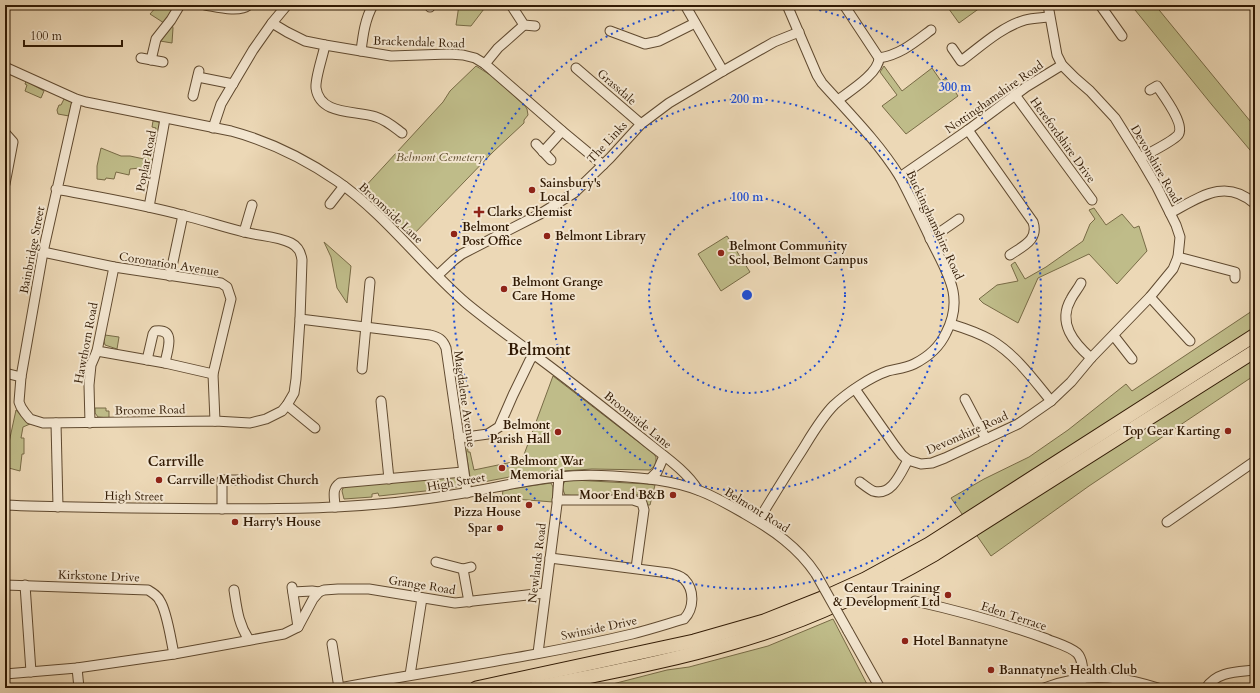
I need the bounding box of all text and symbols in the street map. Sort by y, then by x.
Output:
scale bar [24,22,122,48]
text: 100 m [30,28,63,44]
street label: Brackendale Road [373,32,466,52]
street label: Nottinghamshire Road [942,57,1047,137]
street label: Grassdale [594,65,640,109]
text: 300 m [939,79,972,95]
text: 200 m [731,91,764,107]
street label: Herefordshire Drive [1026,94,1100,186]
street label: The Links [583,118,631,166]
street label: Devonshire Road [1127,122,1185,207]
street label: Poplar Road [132,128,160,193]
park label: Belmont Cemetery [396,149,484,165]
street label: Buckinghamshire Road [903,168,968,283]
place label: Sainsbury's Local [540,175,601,205]
street label: Broomside Lane [355,179,427,247]
marker: Sainsbury's Local [527,185,537,195]
text: 100 m [731,189,764,205]
place label: Clarks Chemist [487,204,573,220]
street label: Bainbridge Street [16,205,48,295]
marker: Clarks Chemist [474,207,484,217]
place label: Belmont Post Office [462,219,522,249]
place label: Belmont Library [555,228,646,244]
marker: Belmont Post Office [449,229,459,239]
marker: Belmont Library [542,231,552,241]
place label: Belmont Community School, Belmont Campus [729,238,868,268]
street label: Coronation Avenue [118,248,220,280]
marker: Belmont Community School, Belmont Campus [716,248,726,258]
place label: Belmont Grange Care Home [512,274,603,304]
marker: Belmont Grange Care Home [499,284,509,294]
centre of rings [740,288,754,302]
street label: Hawthorn Road [70,300,102,385]
district label: Belmont [508,339,571,361]
street label: Magdalene Avenue [450,350,480,448]
street label: Broomside Lane [601,388,675,452]
street label: Broome Road [115,401,186,419]
street label: Devonshire Road [924,408,1011,458]
place label: Belmont Parish Hall [490,417,551,447]
place label: Top Gear Karting [1123,423,1221,439]
marker: Top Gear Karting [1223,426,1233,436]
marker: Belmont Parish Hall [553,427,563,437]
district label: Carrville [148,452,204,471]
place label: Belmont War Memorial [510,453,584,483]
marker: Belmont War Memorial [497,463,507,473]
street label: High Street [426,469,487,495]
place label: Carrville Methodist Church [167,472,319,488]
marker: Carrville Methodist Church [154,475,164,485]
street label: Belmont Road [722,484,793,537]
street label: High Street [104,487,164,505]
place label: Moor End B&B [579,487,665,503]
place label: Belmont Pizza House [454,490,522,520]
marker: Moor End B&B [668,490,678,500]
marker: Belmont Pizza House [524,500,534,510]
place label: Harry's House [243,514,321,530]
marker: Harry's House [230,517,240,527]
place label: Spar [468,520,492,536]
street label: Newlands Road [524,522,550,604]
marker: Spar [495,523,505,533]
street label: Kirkstone Drive [58,567,140,585]
street label: Grange Road [387,572,457,598]
place label: Centaur Training & Development Ltd [833,580,941,610]
marker: Centaur Training & Development Ltd [943,590,953,600]
street label: Eden Terrace [979,598,1049,634]
street label: Swinside Drive [560,612,638,644]
place label: Hotel Bannatyne [913,633,1008,649]
marker: Hotel Bannatyne [900,636,910,646]
place label: Bannatyne's Health Club [999,662,1137,678]
marker: Bannatyne's Health Club [986,665,996,675]

